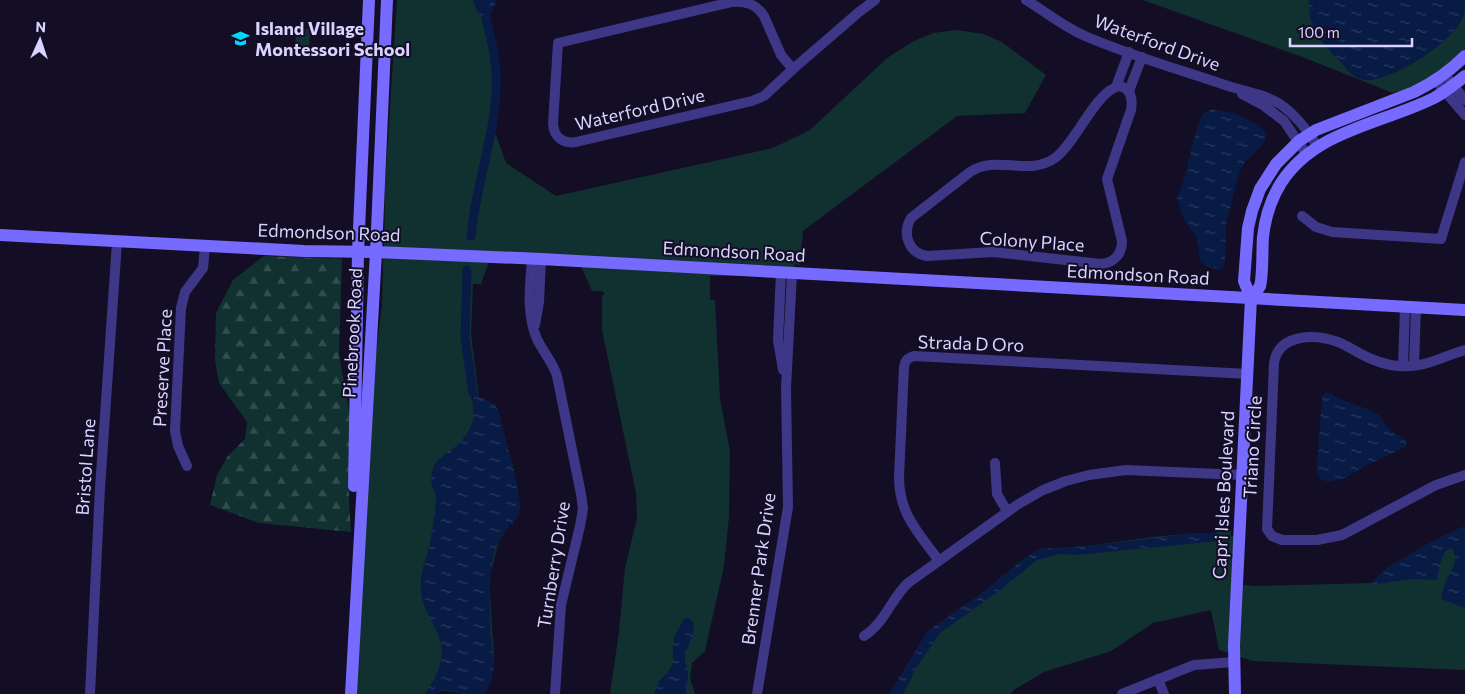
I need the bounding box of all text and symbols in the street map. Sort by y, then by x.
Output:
street label: Waterford Drive [1091,9,1223,75]
north arrow [15,15,65,65]
scale bar [1290,15,1412,47]
place label: Island Village Montessori School [255,17,410,60]
text: N [35,18,46,35]
text: 100 m [1298,23,1340,41]
school or university icon: Island Village Montessori School [231,29,251,49]
street label: Waterford Drive [573,83,707,135]
street label: Edmondson Road [257,219,401,245]
street label: Colony Place [979,226,1085,256]
street label: Edmondson Road [662,236,806,266]
street label: Edmondson Road [1066,259,1210,289]
street label: Pinebrook Road [338,267,366,398]
street label: Preserve Place [148,308,176,427]
street label: Strada D Oro [917,330,1025,356]
street label: Triano Circle [1238,395,1266,499]
street label: Capri Isles Boulevard [1208,410,1238,580]
street label: Bristol Lane [71,418,99,516]
street label: Brenner Park Drive [736,491,780,646]
street label: Turnberry Drive [532,500,574,630]

